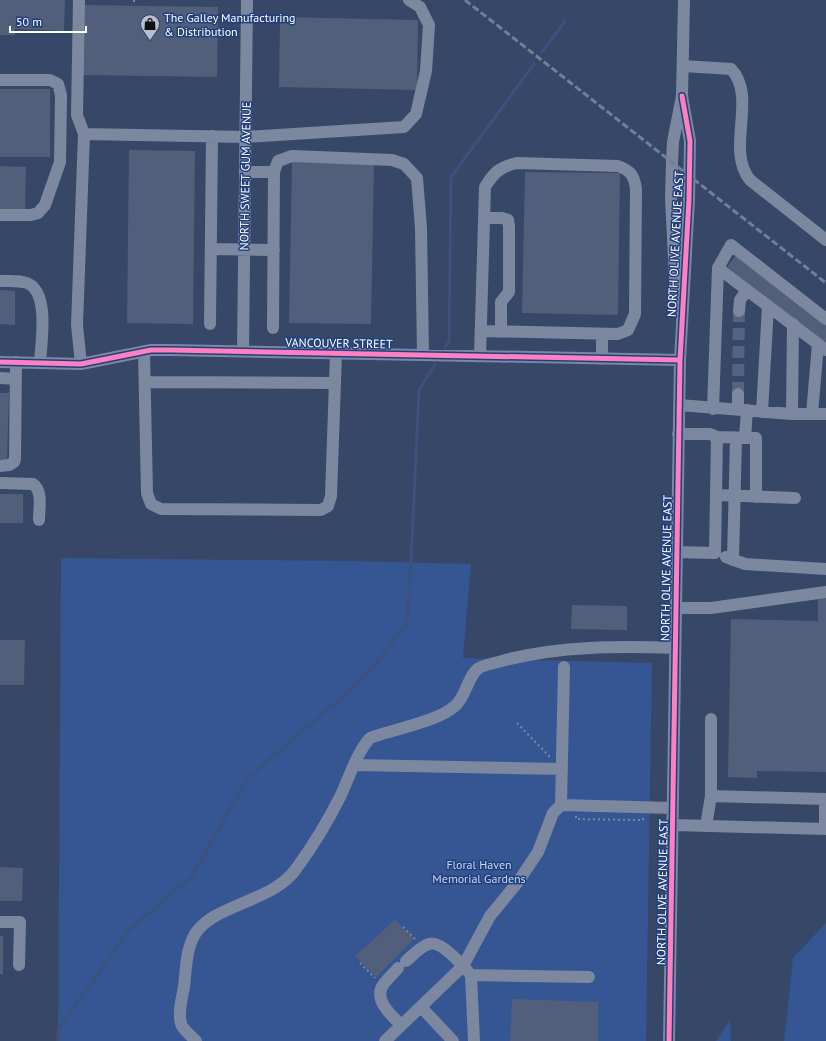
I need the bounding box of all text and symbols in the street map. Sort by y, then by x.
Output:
scale bar [10,8,86,34]
place label: The Galley Manufacturing & Distribution [164,10,296,39]
shop icon: The Galley Manufacturing & Distribution [139,13,161,41]
text: 50 m [16,14,42,29]
street label: NORTH SWEET GUM AVENUE [236,102,254,250]
street label: NORTH OLIVE AVENUE EAST [664,170,686,317]
street label: VANCOUVER STREET [284,335,393,351]
street label: NORTH OLIVE AVENUE EAST [657,494,675,641]
street label: NORTH OLIVE AVENUE EAST [653,818,671,965]
park label: Floral Haven Memorial Gardens [432,857,526,886]

